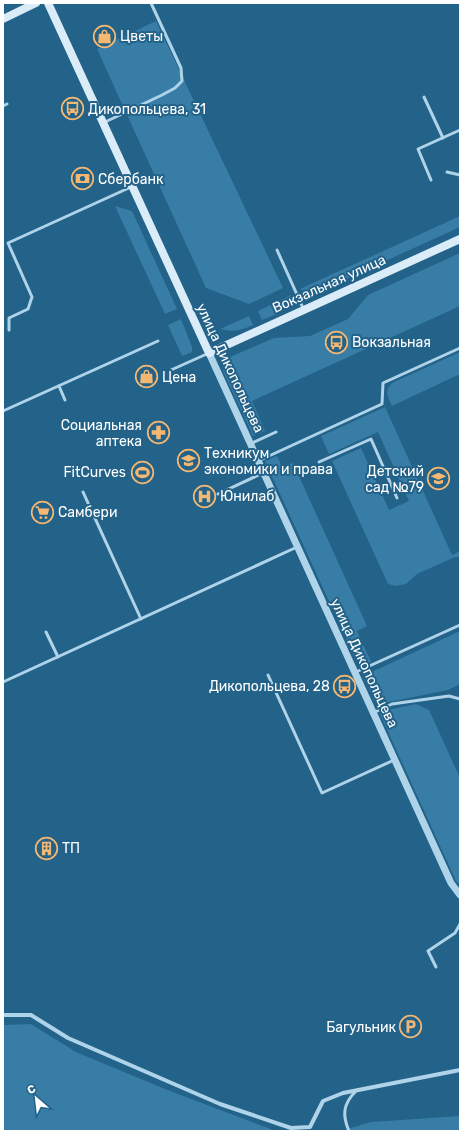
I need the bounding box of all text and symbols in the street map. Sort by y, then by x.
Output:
shop icon: Цветы [91,23,117,49]
place label: Цветы [120,28,163,45]
bus stop icon: Дикопольцева, 31 [60,96,86,122]
place label: Дикопольцева, 31 [88,101,206,118]
bank icon: Сбербанк [70,166,96,192]
place label: Сбербанк [98,171,164,188]
street label: Вокзальная улица [270,251,388,317]
street label: улица Дикопольцева [193,301,267,435]
bus stop icon: Вокзальная [323,329,349,355]
place label: Вокзальная [352,334,431,351]
shop icon: Цена [134,364,160,390]
place label: Цена [162,369,196,386]
place label: Социальная аптека [61,417,142,450]
pharmacy icon: Социальная аптека [145,420,171,446]
place label: Техникум экономики и права [204,445,333,478]
school or university icon: Техникум экономики и права [175,448,201,474]
sports icon: FitCurves [129,459,155,485]
place label: Детский сад №79 [365,463,424,496]
place label: FitCurves [63,464,126,481]
school or university icon: Детский сад №79 [426,466,452,492]
hospital icon: Юнилаб [191,483,217,509]
place label: Юнилаб [220,488,274,505]
supermarket icon: Самбери [29,499,55,525]
place label: Самбери [58,504,117,521]
street label: улица Дикопольцева [327,596,401,730]
bus stop icon: Дикопольцева, 28 [332,673,358,699]
place label: Дикопольцева, 28 [209,678,330,695]
building icon: ТП [34,835,60,861]
place label: ТП [62,840,80,857]
parking icon: Багульник [398,1014,424,1040]
place label: Багульник [326,1019,396,1036]
north arrow [16,1078,56,1118]
text: С [25,1082,38,1097]

